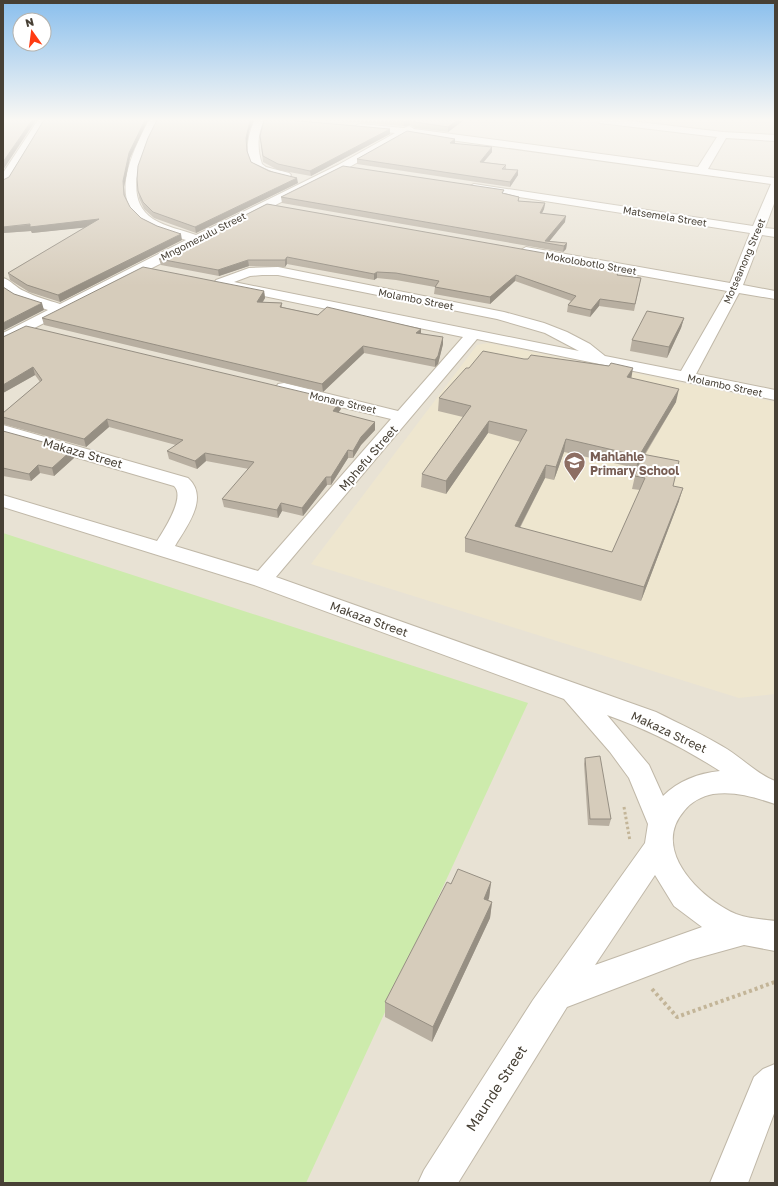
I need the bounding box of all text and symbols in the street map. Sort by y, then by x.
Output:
north arrow [12,12,52,52]
text: N [24,14,35,29]
street label: Matsemela Street [622,203,708,229]
street label: Mngomezulu Street [158,209,248,263]
street label: Motseanong Street [721,216,767,306]
street label: Mokolobotlo Street [544,249,638,277]
street label: Molambo Street [377,286,455,312]
street label: Molambo Street [686,371,764,399]
street label: Monare Street [308,388,378,416]
street label: Mphefu Street [335,422,401,494]
street label: Makaza Street [42,434,125,472]
place label: Mahlahle Primary School [590,449,679,478]
school or university icon: Mahlahle Primary School [561,450,587,483]
street label: Makaza Street [328,598,410,640]
street label: Makaza Street [629,708,709,756]
street label: Maunde Street [462,1042,530,1134]

